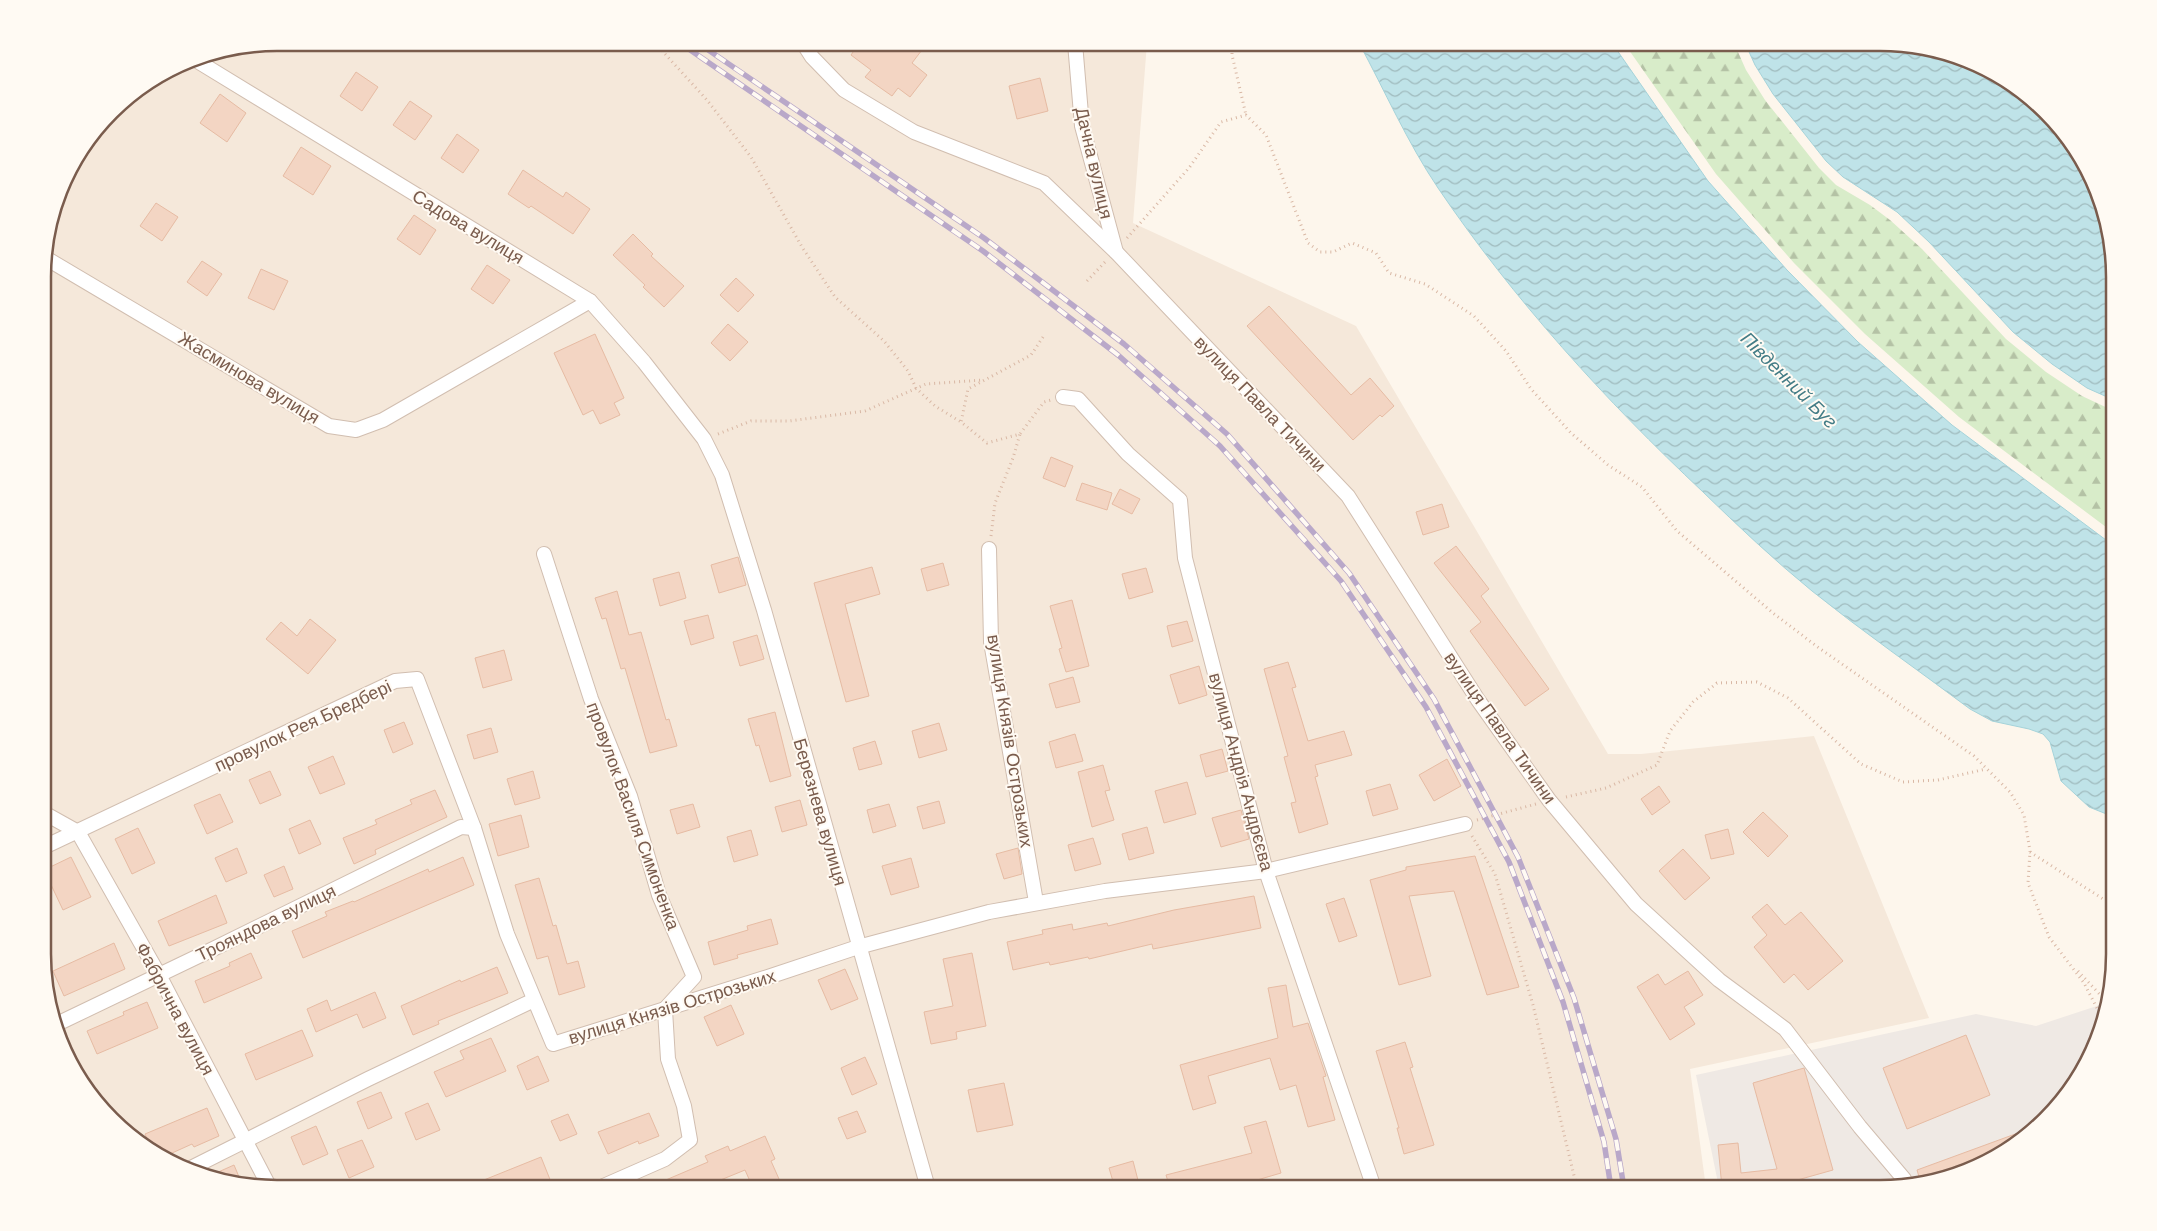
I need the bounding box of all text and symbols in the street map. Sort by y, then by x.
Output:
street label: Дачна вулиця [1069,105,1119,221]
street label: Садова вулиця [408,184,528,270]
street label: Жасминова вулиця [174,326,324,430]
water label: Південний Буг [1735,326,1843,434]
street label: вулиця Павла Тичини [1189,331,1331,477]
street label: вулиця Князів Острозьких [981,633,1039,849]
street label: вулиця Павла Тичини [1438,647,1562,809]
street label: вулиця Андрія Андрєєва [1203,670,1279,875]
street label: провулок Рея Бредбері [211,674,395,778]
street label: провулок Василя Симоненка [581,699,686,934]
street label: Березнева вулиця [787,736,853,888]
street label: Трояндова вулиця [192,879,340,967]
street label: Фабрична вулиця [130,939,220,1079]
street label: вулиця Князів Острозьких [565,964,779,1050]

